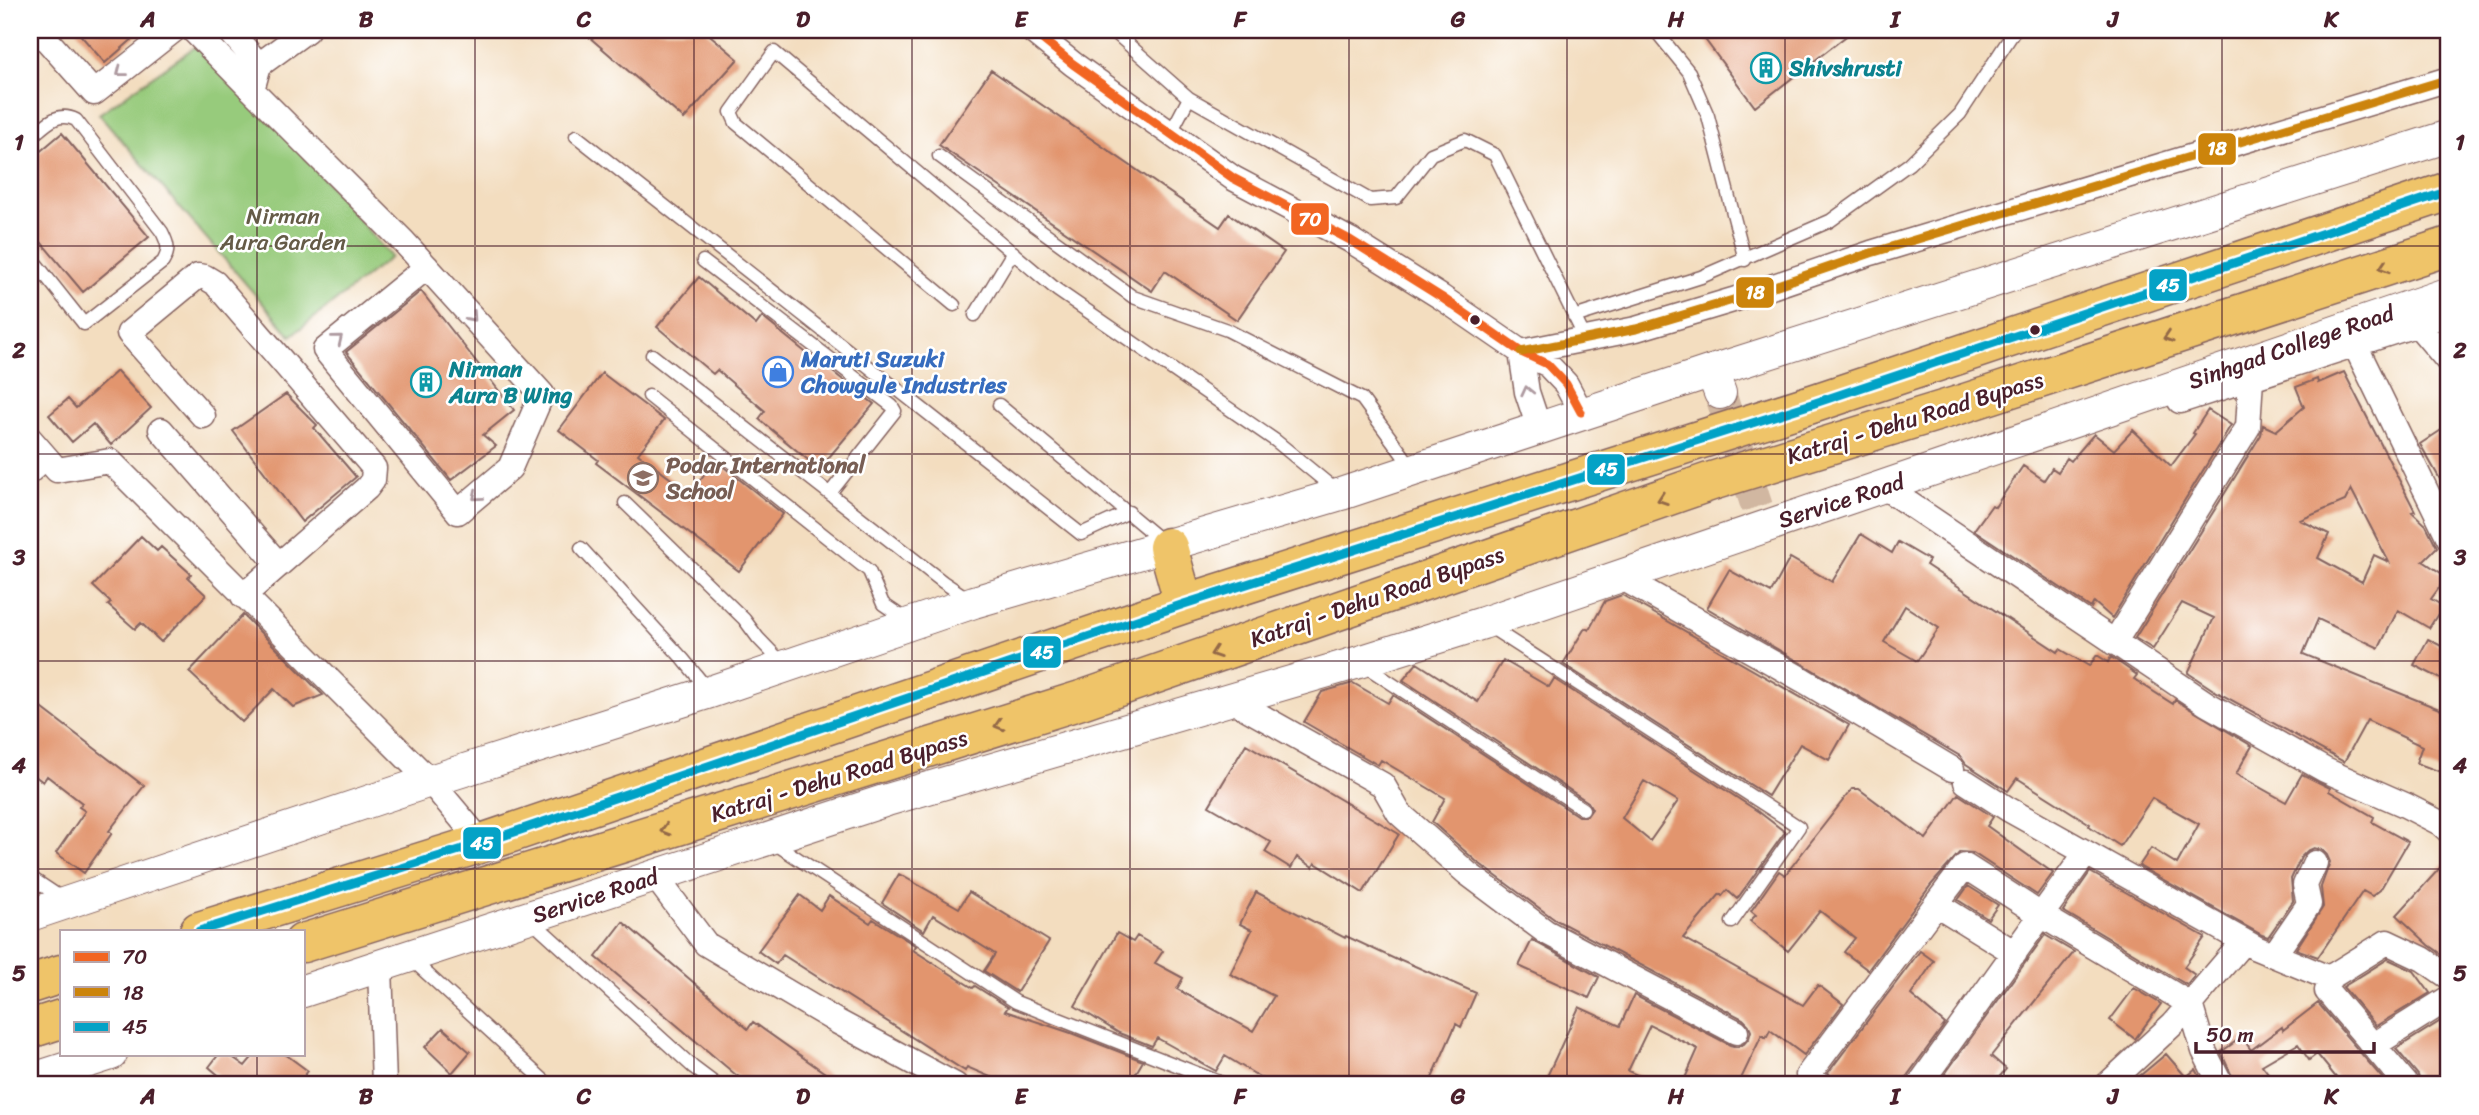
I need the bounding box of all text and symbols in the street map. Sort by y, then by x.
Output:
text: A [139,0,156,40]
text: B [359,0,374,40]
text: C [576,0,592,40]
text: D [796,0,811,40]
text: E [1015,0,1030,40]
text: F [1233,0,1248,40]
text: G [1450,0,1466,40]
text: H [1667,0,1685,40]
text: I [1889,0,1901,40]
text: J [2106,0,2120,40]
text: K [2323,0,2340,40]
place label: Shivshrusti [1788,48,1903,89]
building icon: Shivshrusti [1749,51,1783,85]
one-way arrow [116,64,128,77]
text: 1 [14,122,24,163]
text: 1 [2455,122,2465,163]
line badge: 18 [2197,132,2237,166]
text: 18 [2207,132,2227,165]
park label: Nirman Aura Garden [219,196,346,263]
line badge: 70 [1290,202,1330,236]
text: 70 [1299,203,1321,236]
one-way arrow [2379,259,2391,273]
line badge: 45 [2148,268,2188,302]
text: 45 [2155,269,2180,302]
line badge: 18 [1735,276,1775,309]
text: 18 [1745,276,1765,309]
street label: Sinhgad College Road [2182,292,2401,401]
one-way arrow [464,309,477,322]
unlabelled marker [1468,313,1482,327]
unlabelled marker [2028,323,2042,337]
one-way arrow [2162,329,2175,343]
text: 2 [11,330,26,371]
text: 2 [2452,330,2467,371]
one-way arrow [331,335,343,348]
place label: Maruti Suzuki Chowgule Industries [800,339,1008,406]
place label: Nirman Aura B Wing [448,349,573,416]
shop icon: Maruti Suzuki Chowgule Industries [761,355,795,389]
street label: Katraj - Dehu Road Bypass [1782,359,2049,477]
building icon: Nirman Aura B Wing [409,365,443,399]
one-way arrow [1521,385,1536,397]
place label: Podar International School [665,445,867,512]
line badge: 45 [1586,453,1626,486]
text: 45 [1593,453,1618,486]
school or university icon: Podar International School [626,461,660,495]
street label: Service Road [1773,461,1911,541]
one-way arrow [473,488,486,500]
one-way arrow [1656,491,1668,505]
street label: Katraj - Dehu Road Bypass [1244,534,1510,660]
text: 3 [12,537,26,578]
text: 3 [2453,537,2467,578]
line badge: 45 [1022,635,1062,669]
text: 45 [1029,636,1054,669]
one-way arrow [1210,645,1222,659]
street label: Katraj - Dehu Road Bypass [706,717,973,835]
one-way arrow [994,717,1006,732]
text: 4 [11,745,27,786]
text: 4 [2452,745,2468,786]
one-way arrow [660,822,672,836]
line badge: 45 [462,826,502,860]
text: 45 [469,827,494,860]
street label: Service Road [527,856,665,936]
legend [60,930,304,1056]
text: 70 [122,938,147,976]
text: 5 [12,953,26,994]
text: 5 [2453,953,2467,994]
text: 18 [122,974,144,1012]
text: 45 [122,1008,148,1046]
scale bar [2196,1010,2374,1054]
text: 50 m [2206,1016,2254,1054]
text: A [139,1076,156,1115]
text: B [359,1076,374,1115]
text: C [576,1076,592,1115]
text: D [796,1076,811,1115]
text: E [1015,1076,1030,1115]
text: F [1233,1076,1248,1115]
text: G [1450,1076,1466,1115]
text: H [1667,1076,1685,1115]
text: I [1889,1076,1901,1115]
text: J [2106,1076,2120,1115]
text: K [2323,1076,2340,1115]

